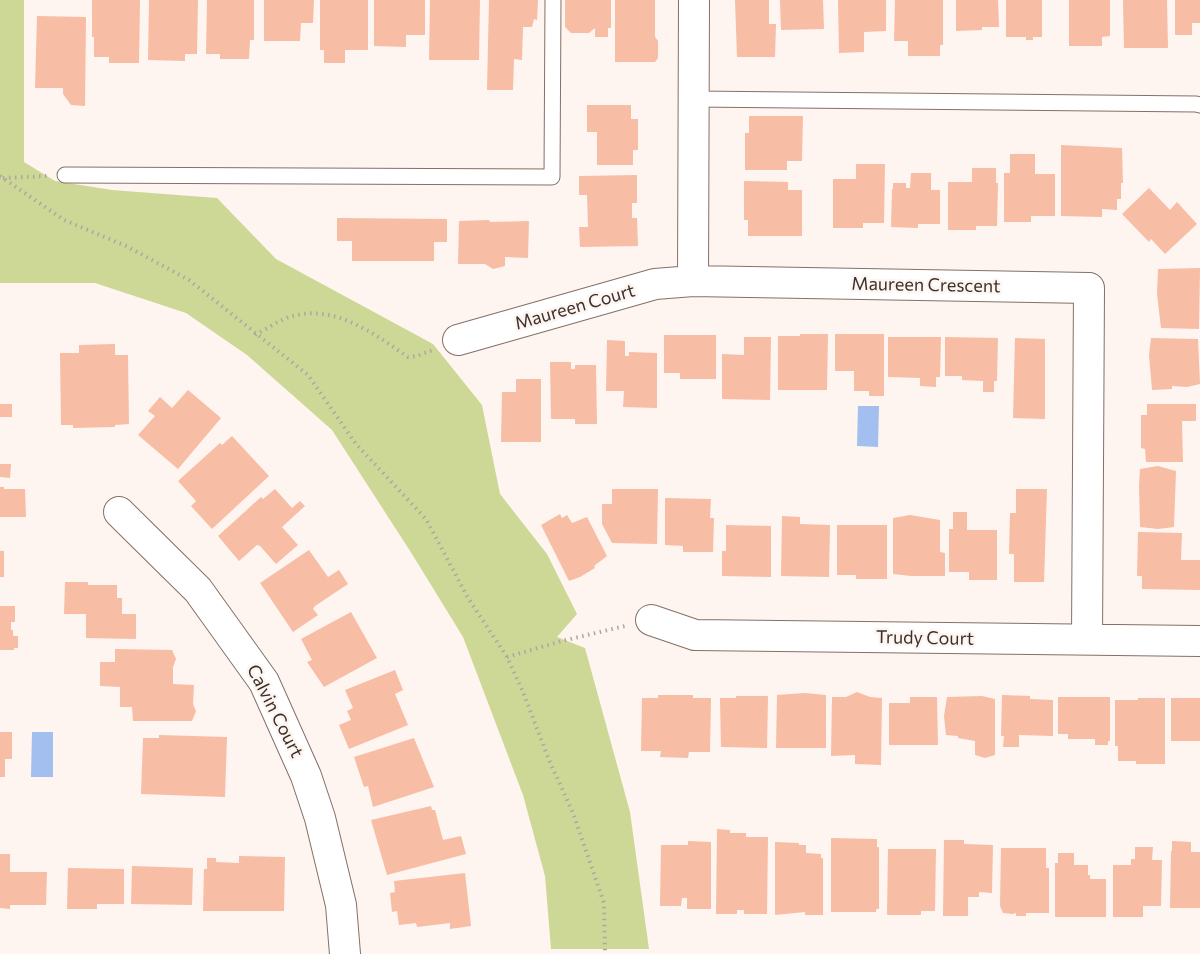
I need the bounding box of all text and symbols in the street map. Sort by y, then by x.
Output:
street label: Maureen Crescent [851,273,1001,297]
street label: Maureen Court [512,280,638,334]
street label: Trudy Court [876,626,974,650]
street label: Calvin Court [242,661,308,761]

